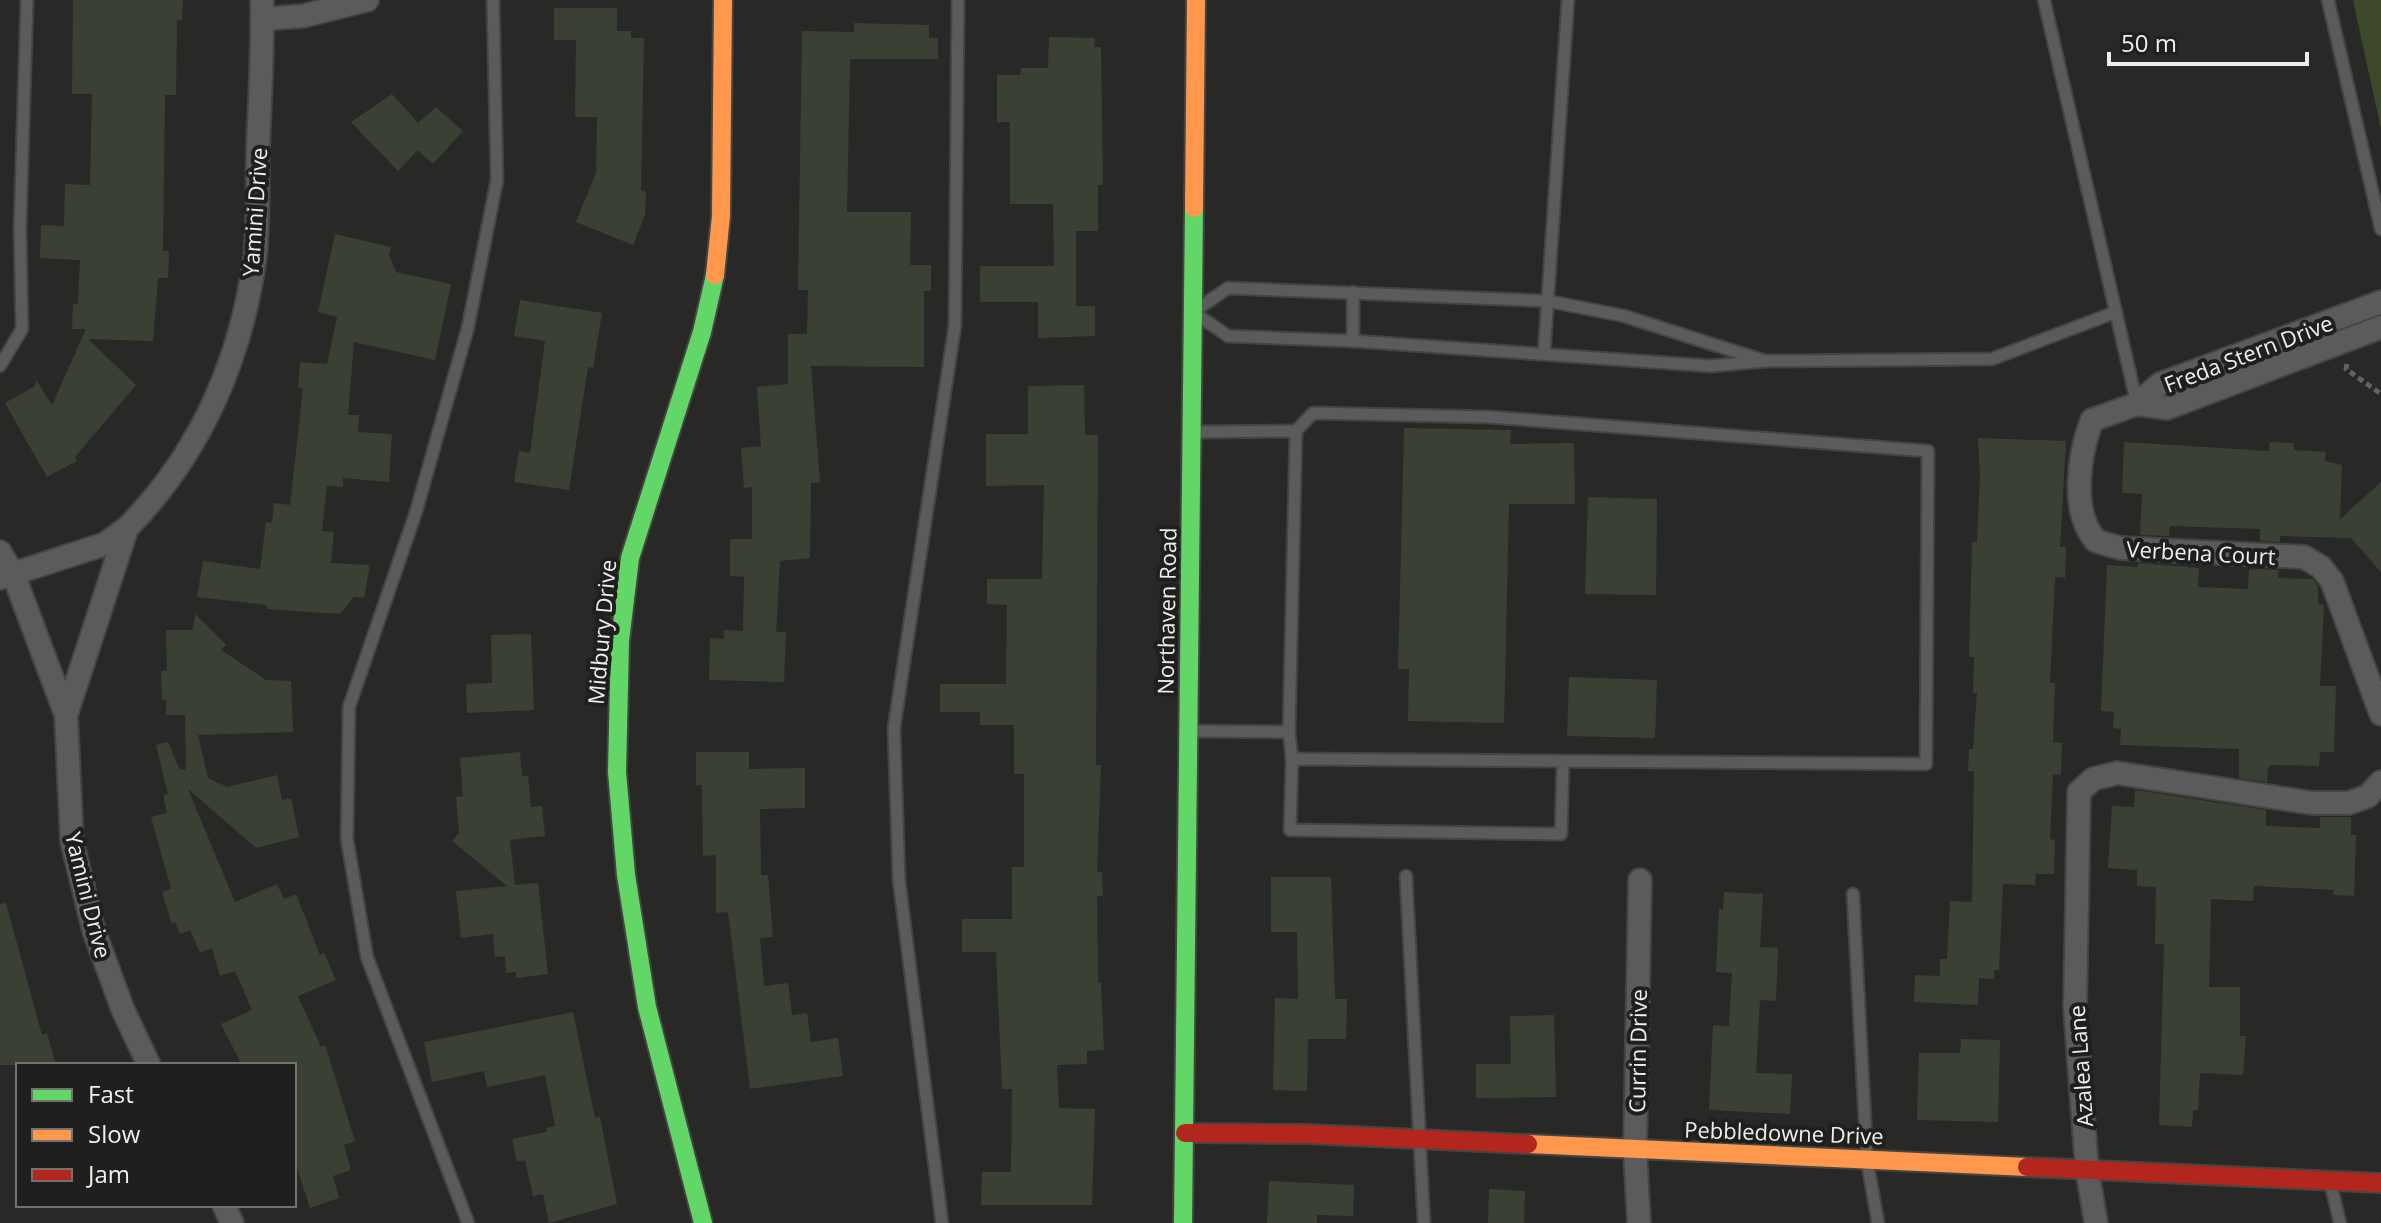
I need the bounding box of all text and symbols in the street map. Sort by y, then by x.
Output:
scale bar [2109,16,2307,66]
text: 50 m [2121,26,2177,59]
street label: Yamini Drive [235,147,273,277]
street label: Freda Stern Drive [2159,307,2337,399]
street label: Northaven Road [1150,527,1182,695]
street label: Verbena Court [2126,533,2276,571]
street label: Midbury Drive [580,558,622,706]
street label: Yamini Drive [59,829,119,961]
street label: Currin Drive [1621,989,1653,1113]
street label: Azalea Lane [2061,1004,2099,1128]
legend [16,1063,296,1207]
text: Fast [88,1077,134,1110]
street label: Pebbledowne Drive [1684,1114,1884,1150]
text: Slow [88,1117,141,1150]
text: Jam [86,1157,130,1190]

